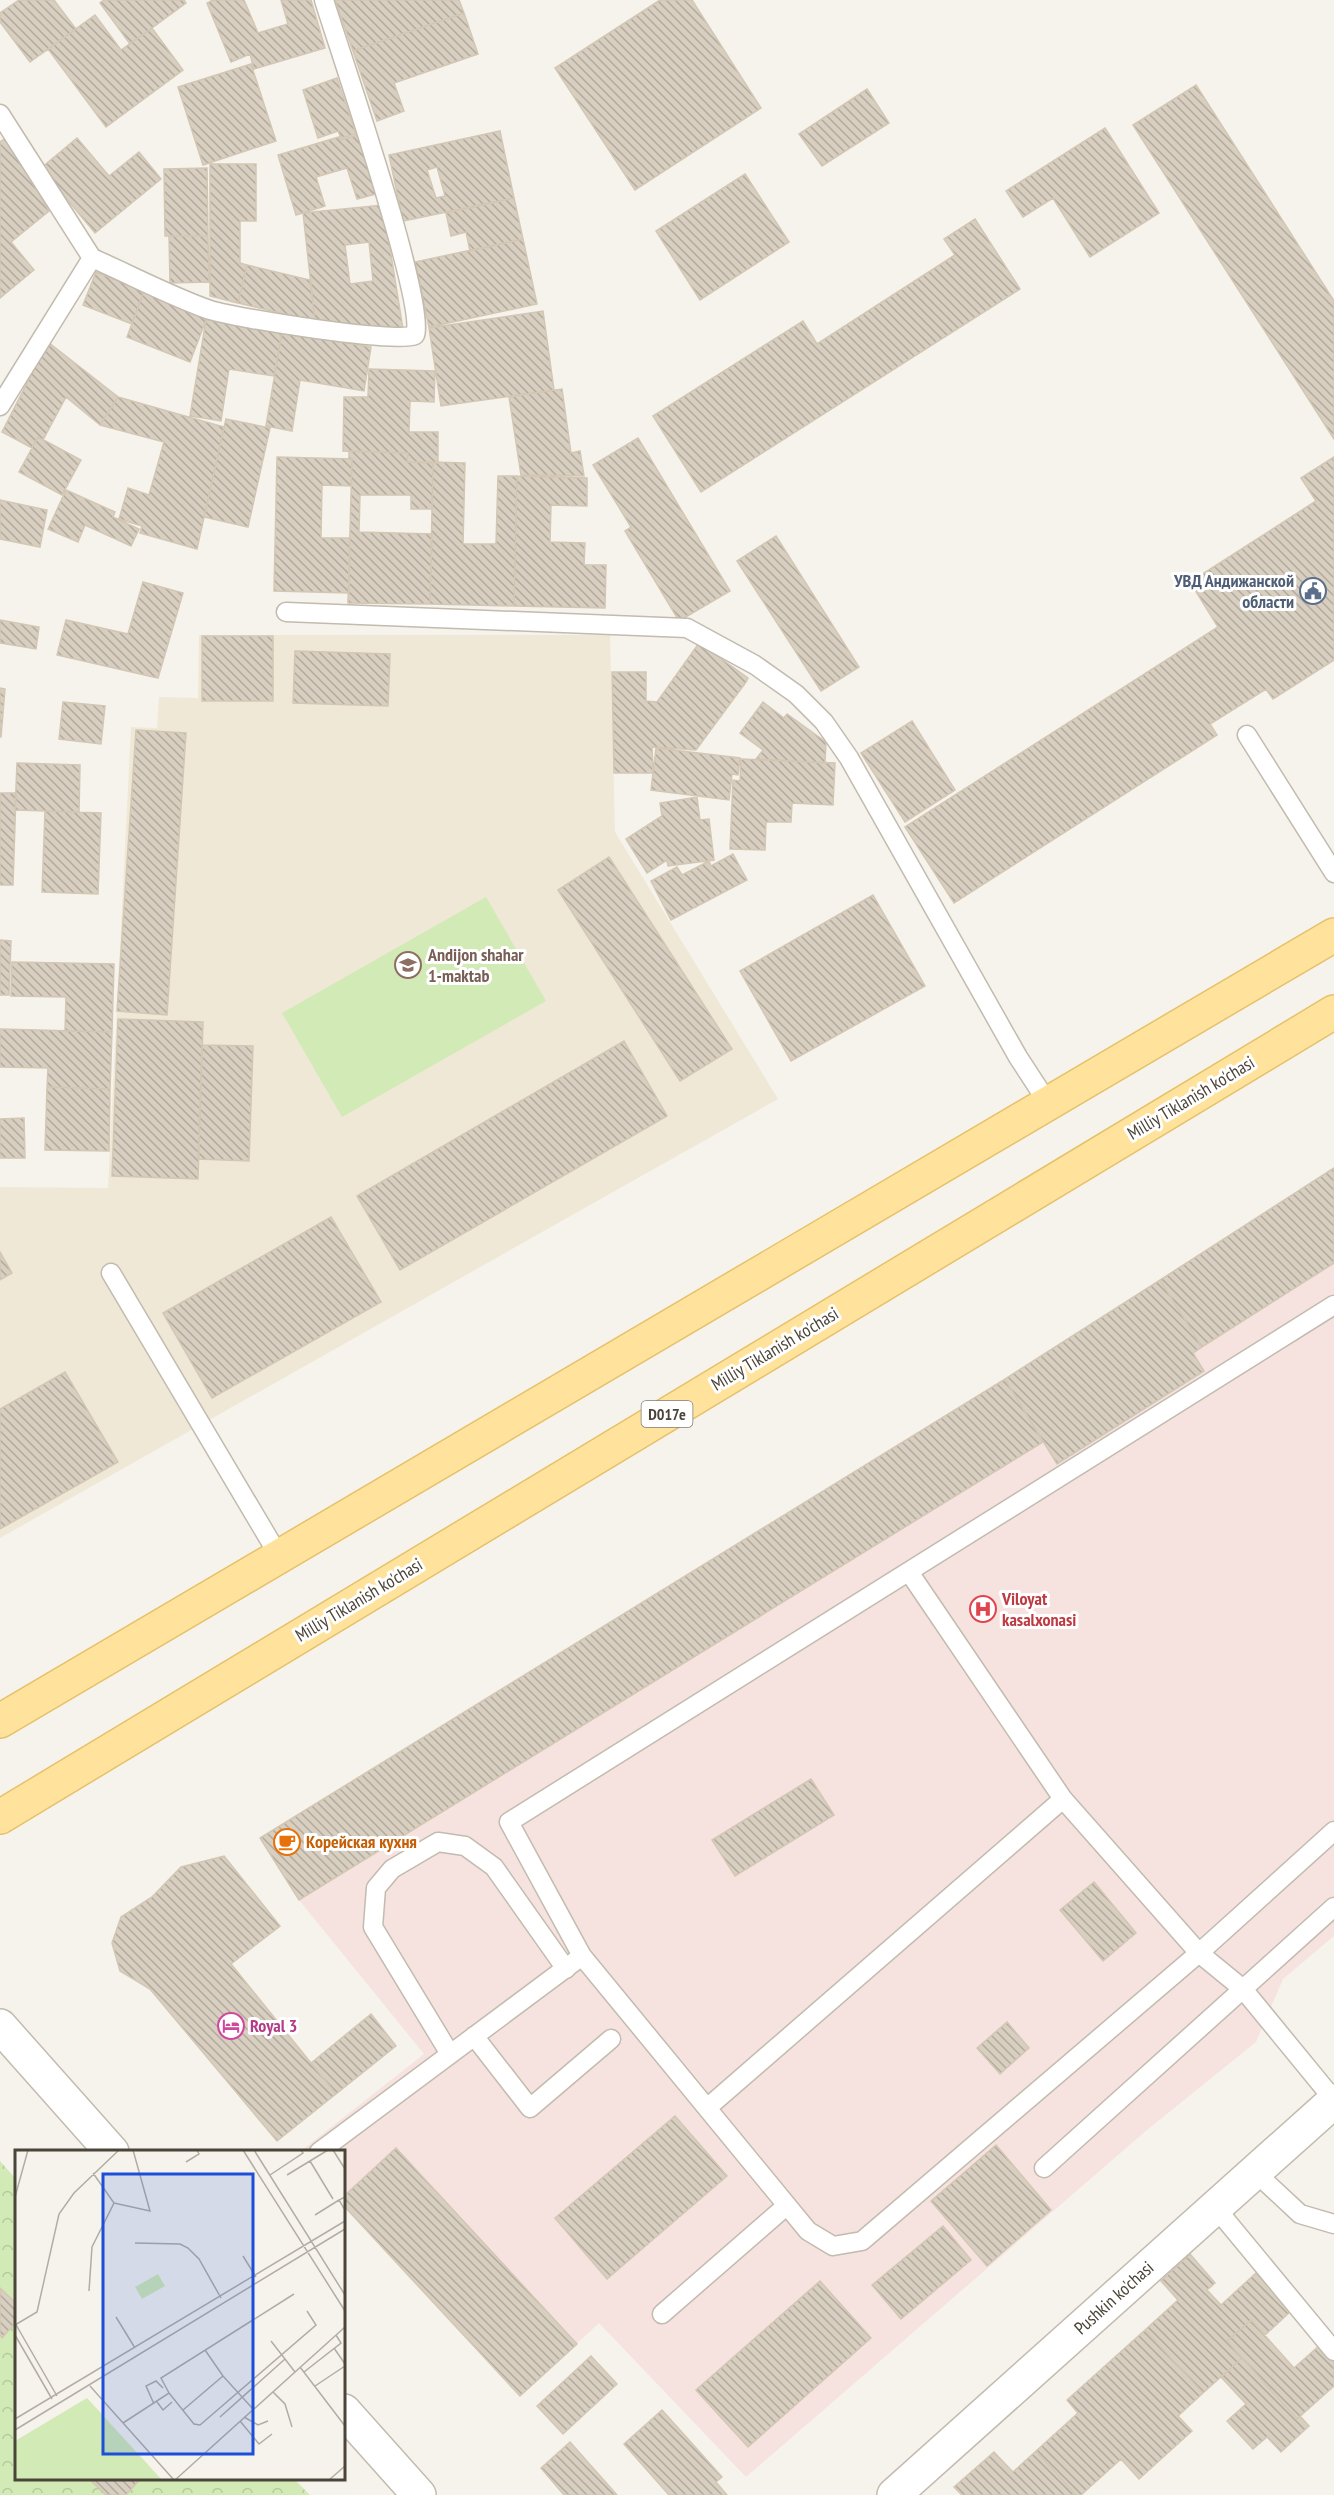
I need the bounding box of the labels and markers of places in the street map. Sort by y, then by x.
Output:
place label: УВД Андижанской области [1173,569,1294,613]
public building icon: УВД Андижанской области [1298,576,1328,606]
place label: Andijon shahar 1-maktab [427,943,524,987]
school or university icon: Andijon shahar 1-maktab [393,950,423,980]
place label: Viloyat kasalxonasi [1001,1587,1076,1631]
hospital icon: Viloyat kasalxonasi [968,1594,998,1624]
cafe icon: Корейская кухня [272,1827,302,1857]
place label: Корейская кухня [306,1830,417,1853]
hotel icon: Royal 3 [216,2011,246,2041]
place label: Royal 3 [250,2014,297,2037]

